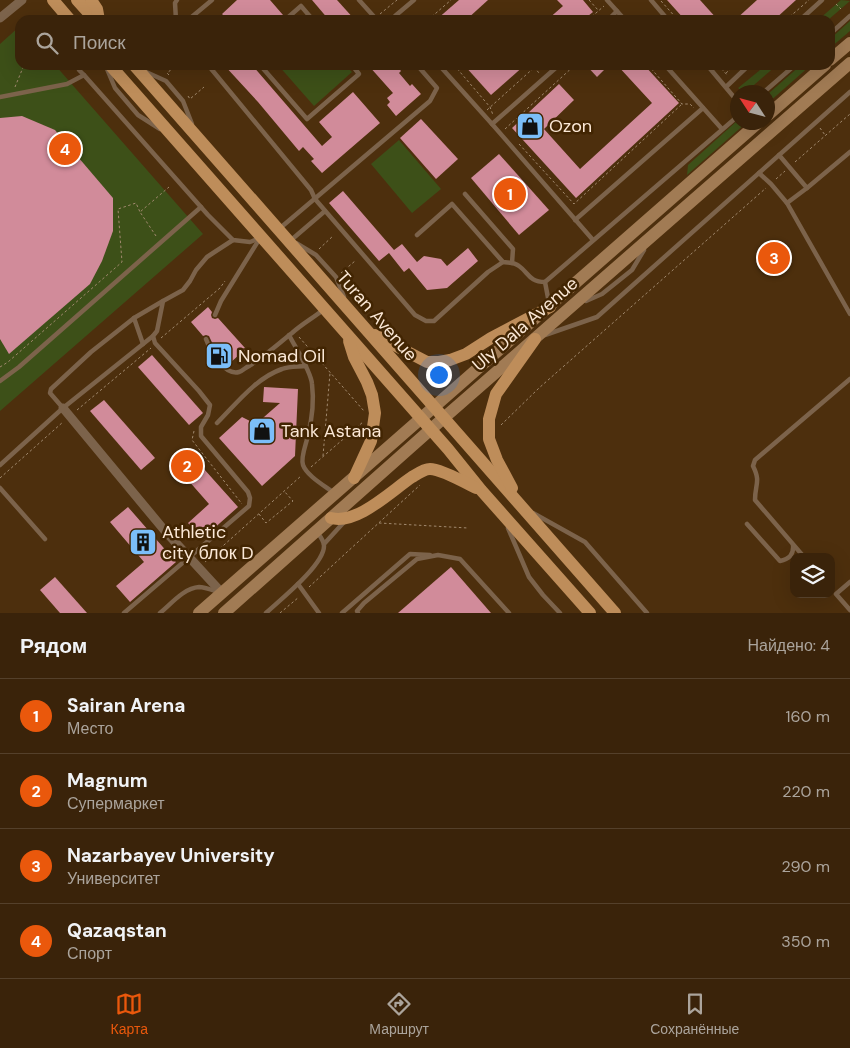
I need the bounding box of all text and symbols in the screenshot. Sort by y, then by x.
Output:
search box [15,15,835,70]
icon: search [33,29,61,57]
text: Поиск [73,30,126,55]
north arrow [730,85,775,130]
shop icon: Ozon [515,111,545,141]
place label: Ozon [549,114,592,138]
pin: 4 [49,130,81,168]
pin: 1 [494,175,526,213]
pin: 3 [758,239,790,277]
street label: Turan Avenue [331,266,423,366]
street label: Uly Dala Avenue [467,271,583,377]
fuel station icon: Nomad Oil [204,341,234,371]
place label: Nomad Oil [238,344,325,368]
your location [426,362,452,388]
shop icon: Tank Astana [247,416,277,446]
place label: Tank Astana [281,419,381,443]
pin: 2 [171,447,203,485]
place label: Athletic city блок D [162,520,254,565]
building icon: Athletic city блок D [128,527,158,557]
map controls [790,553,835,598]
button: layers [790,553,835,598]
text: Рядом [20,632,87,660]
text: Найдено: 4 [747,635,830,656]
text: Sairan Arena [67,693,185,718]
text: 1 [33,706,39,727]
text: 160 m [786,706,830,727]
text: Место [67,718,113,739]
text: Magnum [67,768,148,793]
text: 2 [31,781,41,802]
text: 220 m [782,781,830,802]
text: Супермаркет [67,793,165,814]
text: Nazarbayev University [67,843,275,868]
text: 3 [31,856,41,877]
text: 290 m [781,856,830,877]
text: Университет [67,868,160,889]
text: Qazaqstan [67,918,167,943]
text: 4 [31,931,41,952]
text: 350 m [781,931,830,952]
text: Спорт [67,943,112,964]
tab: Карта [111,990,148,1038]
tab: Маршрут [369,990,429,1038]
tab: Сохранённые [650,990,739,1038]

